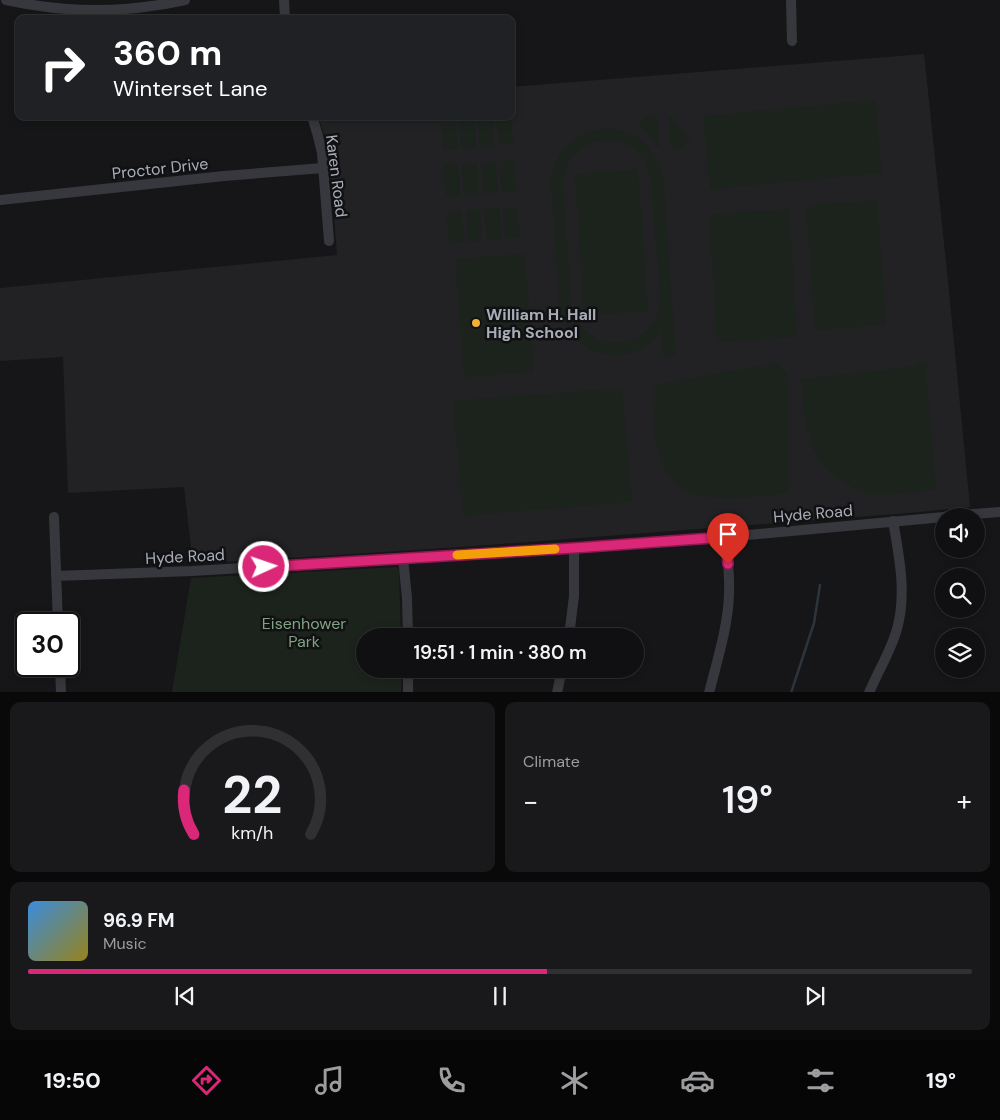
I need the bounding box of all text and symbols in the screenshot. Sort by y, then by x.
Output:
text: 360 m [113,30,222,76]
icon: right [30,35,95,100]
text: Winterset Lane [113,74,268,103]
street label: Karen Road [321,134,352,219]
street label: Proctor Drive [111,153,209,184]
place label: William H. Hall High School [486,304,596,343]
marker: William H. Hall High School [470,317,482,329]
street label: Hyde Road [772,500,854,527]
map controls [935,508,985,678]
button: sound [935,508,985,558]
pin [707,513,749,564]
icon: arrive [714,520,742,548]
position arrow [237,540,289,592]
street label: Hyde Road [145,544,225,569]
button: search [935,568,985,618]
speed limit sign: 30 [15,612,80,677]
park label: Eisenhower Park [262,613,346,652]
button: layers [935,628,985,678]
text: 19:51 · 1 min · 380 m [413,640,587,665]
text: Climate [523,751,580,772]
text: 22 [222,761,283,829]
text: 19° [722,775,773,825]
text: − [523,783,538,820]
text: + [957,783,972,820]
text: km/h [231,821,274,845]
text: 96.9 FM [103,908,175,933]
text: Music [103,933,147,954]
icon: previous [171,982,199,1010]
icon: pause [486,982,514,1010]
icon: next [801,982,829,1010]
icon: directions [189,1063,224,1098]
icon: music [312,1063,347,1098]
icon: phone [434,1063,469,1098]
icon: climate [557,1063,592,1098]
icon: car [680,1063,715,1098]
icon: filters [803,1063,838,1098]
text: 19:50 [44,1066,101,1095]
text: 19° [926,1066,956,1095]

